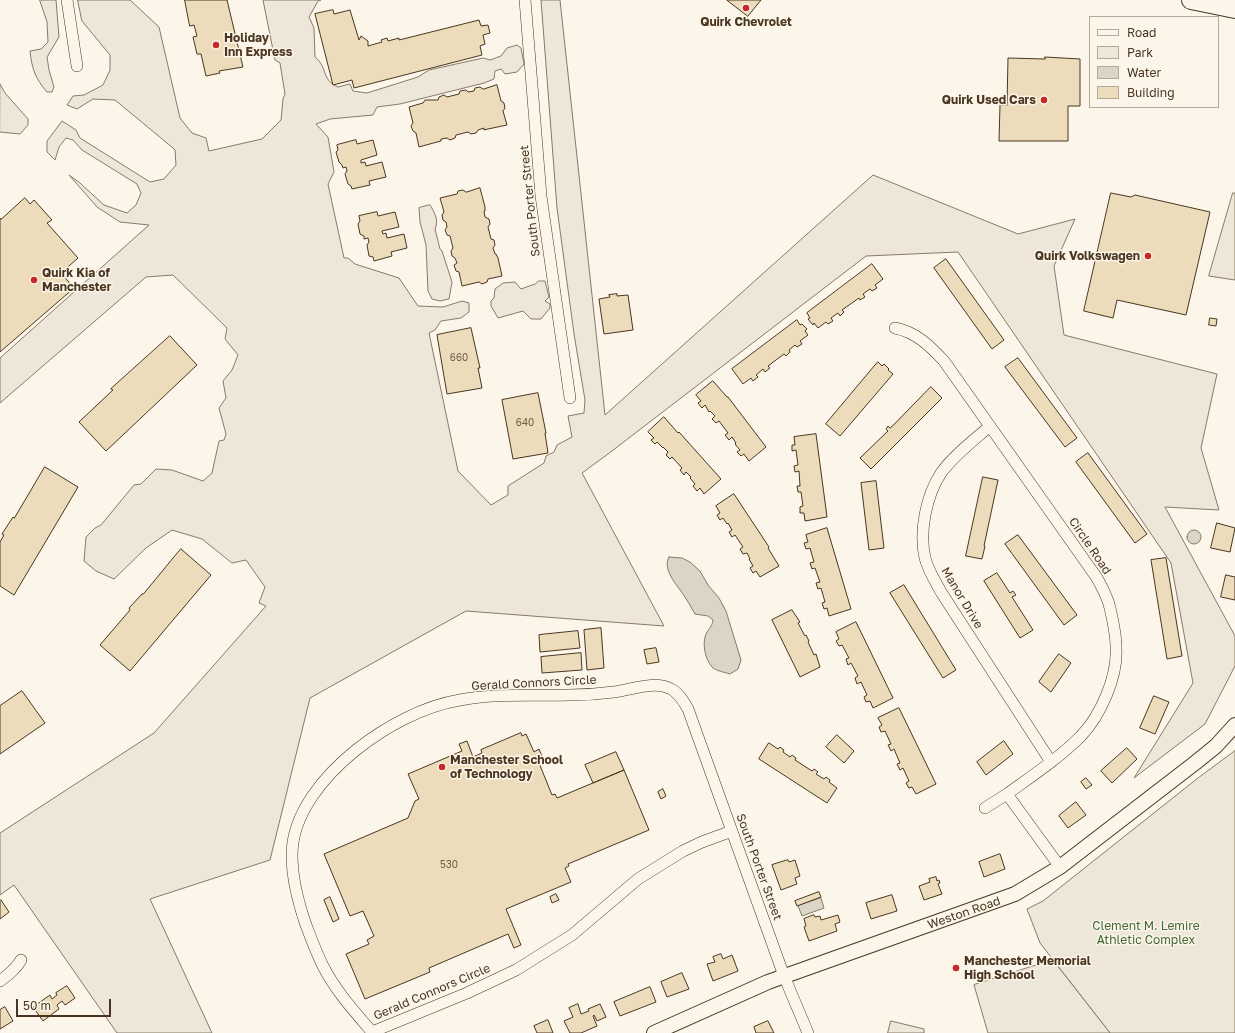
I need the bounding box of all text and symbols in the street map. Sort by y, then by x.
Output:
marker: Quirk Chevrolet [741,3,751,13]
place label: Quirk Chevrolet [700,15,792,29]
legend [1089,16,1219,108]
text: Road [1127,25,1156,40]
place label: Holiday Inn Express [224,31,292,59]
marker: Holiday Inn Express [211,40,221,50]
text: Park [1127,45,1153,60]
text: Water [1127,65,1161,80]
text: Building [1127,85,1175,100]
place label: Quirk Used Cars [942,93,1036,107]
marker: Quirk Used Cars [1039,95,1049,105]
street label: South Porter Street [517,144,543,258]
place label: Quirk Volkswagen [1035,249,1140,263]
marker: Quirk Volkswagen [1143,251,1153,261]
place label: Quirk Kia of Manchester [42,266,111,294]
marker: Quirk Kia of Manchester [29,275,39,285]
house number: 660 [450,352,468,364]
house number: 640 [516,417,534,429]
street label: Circle Road [1066,515,1114,577]
street label: Manor Drive [938,565,986,631]
street label: Gerald Connors Circle [471,673,597,693]
place label: Manchester School of Technology [450,753,563,781]
marker: Manchester School of Technology [437,762,447,772]
street label: South Porter Street [733,812,785,922]
house number: 530 [440,859,458,871]
street label: Weston Road [926,894,1002,932]
park label: Clement M. Lemire Athletic Complex [1092,919,1200,947]
place label: Manchester Memorial High School [964,954,1091,982]
street label: Gerald Connors Circle [371,961,493,1023]
marker: Manchester Memorial High School [951,963,961,973]
scale bar [18,991,113,1017]
text: 50 m [23,998,51,1013]

